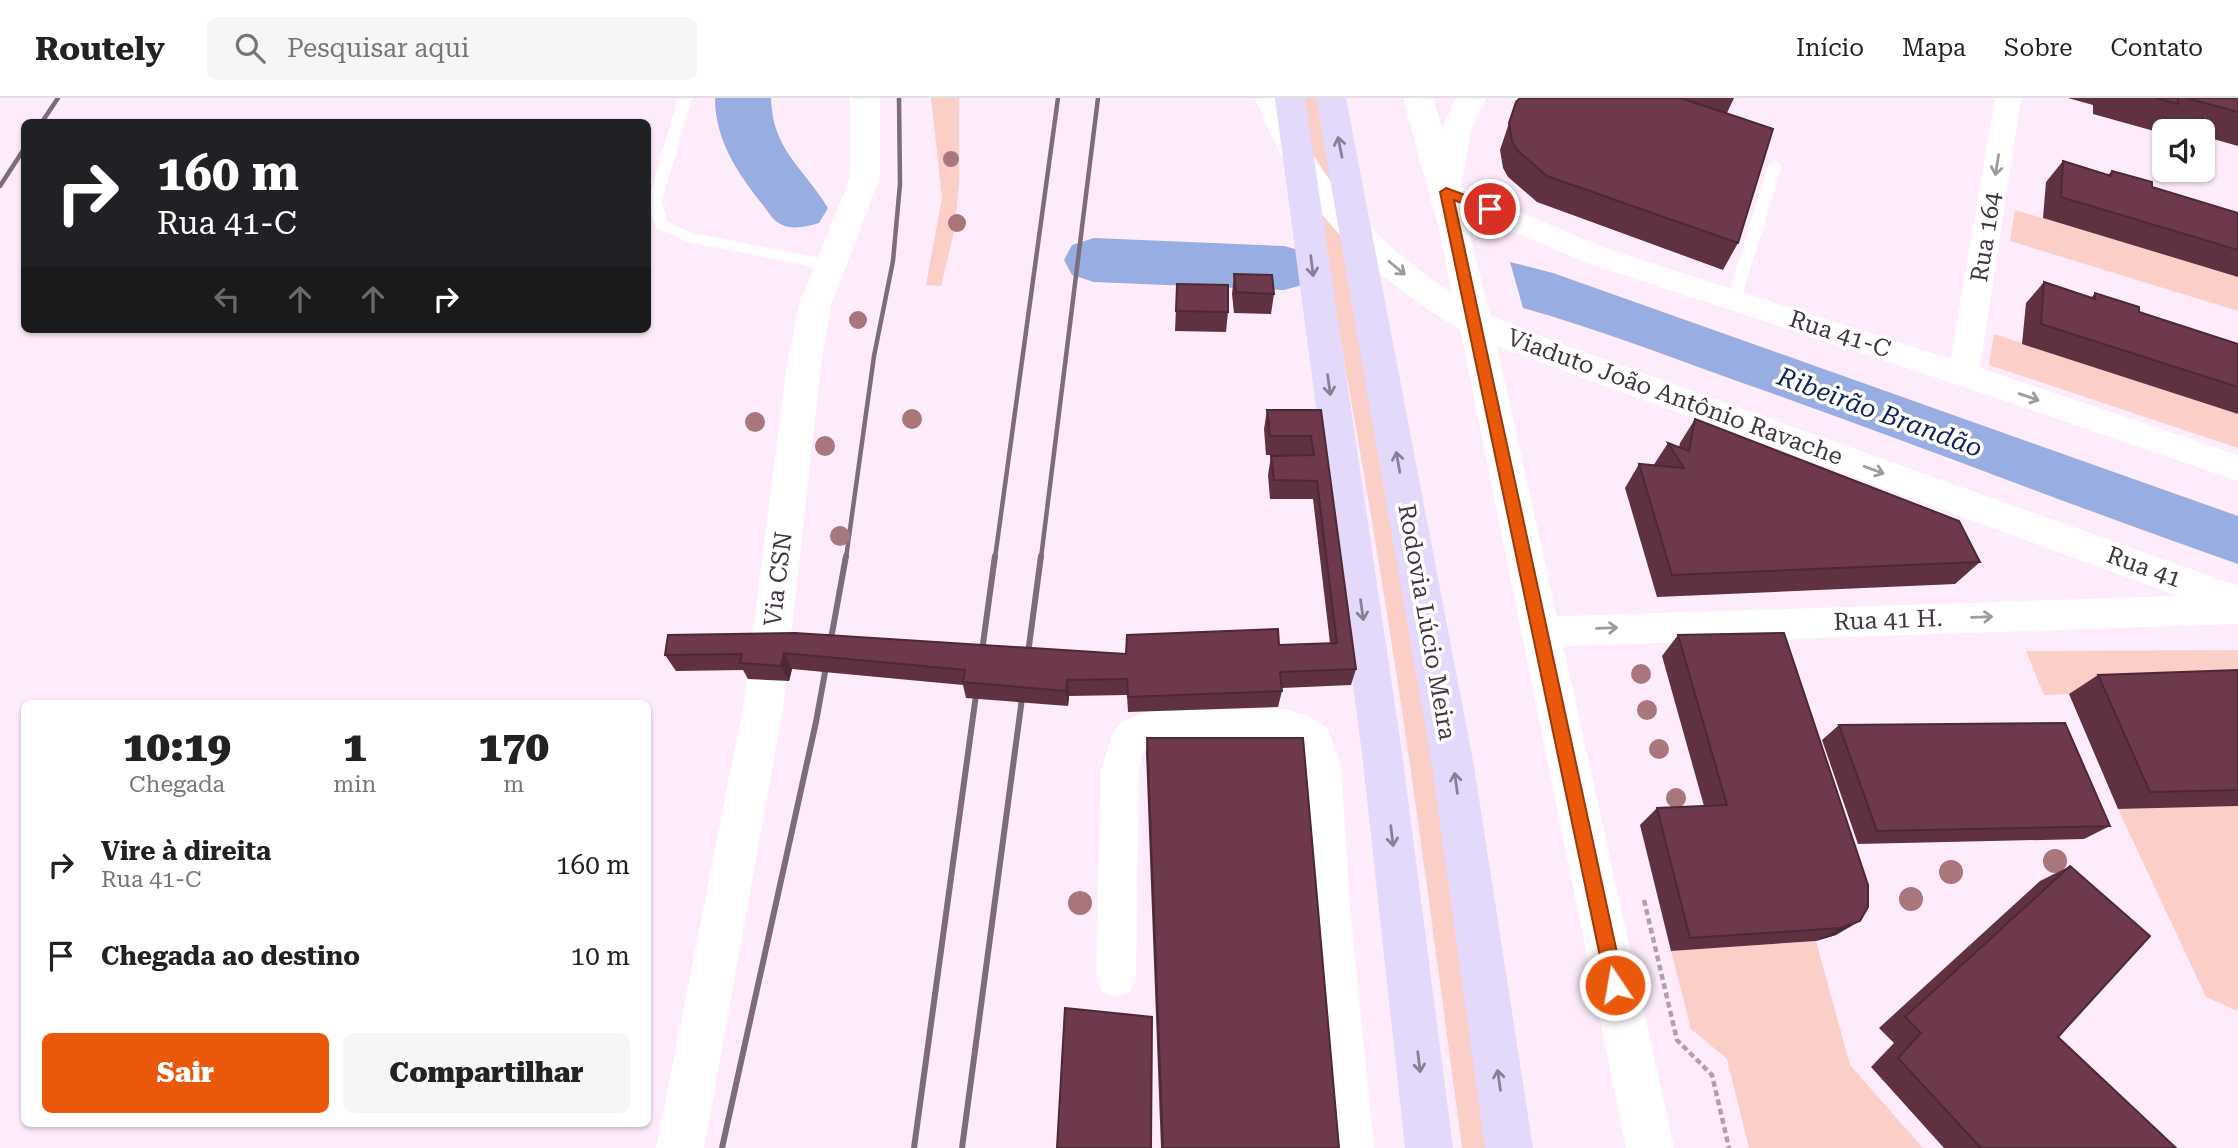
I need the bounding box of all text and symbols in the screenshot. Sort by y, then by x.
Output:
search box [207,17,697,80]
text: Routely [35,29,165,68]
icon: search [231,29,269,67]
text: Pesquisar aqui [287,33,469,63]
text: Início [1796,34,1864,62]
text: Mapa [1902,34,1966,62]
text: Sobre [2004,34,2072,62]
text: Contato [2110,34,2203,62]
map controls [2152,119,2215,182]
button: sound [2152,119,2215,182]
one-way arrow [1333,136,1346,159]
text: 160 m [157,145,299,202]
icon: right [42,147,133,238]
one-way arrow [1990,154,2003,176]
pin [1460,179,1520,239]
icon: arrive [1471,190,1509,228]
street label: Rua 164 [1965,190,2007,284]
text: Rua 41-C [157,204,297,242]
one-way arrow [1306,254,1319,277]
one-way arrow [1387,260,1405,276]
icon: left [208,280,246,318]
icon: ahead [281,280,319,318]
icon: ahead [354,280,392,318]
icon: right [427,280,465,318]
street label: Rua 41-C [1786,304,1894,364]
street label: Viaduto João Antônio Ravache [1503,323,1847,471]
water label: Ribeirão Brandão [1773,361,1987,463]
one-way arrow [1323,373,1336,396]
one-way arrow [2017,392,2039,404]
one-way arrow [1391,451,1404,474]
one-way arrow [1863,465,1885,477]
street label: Rodovia Lúcio Meira [1392,502,1462,742]
street label: Via CSN [758,530,798,628]
street label: Rua 41 [2103,541,2185,593]
one-way arrow [1355,599,1368,621]
street label: Rua 41 H. [1833,604,1943,636]
one-way arrow [1970,610,1993,623]
one-way arrow [1595,622,1618,635]
text: 10:19 [123,722,231,771]
text: 1 [343,722,367,771]
text: 170 [478,722,549,771]
text: Chegada [129,771,225,798]
text: min [333,771,376,798]
text: m [503,771,524,798]
one-way arrow [1449,772,1462,795]
one-way arrow [1386,824,1399,847]
text: Vire à direita [101,836,271,866]
icon: right [42,846,80,884]
text: 160 m [556,850,630,880]
text: Rua 41-C [101,866,202,893]
icon: arrive [42,937,80,975]
text: Chegada ao destino [101,941,360,971]
text: 10 m [571,941,630,971]
position arrow [1578,948,1652,1022]
button: Sair [42,1033,329,1113]
button: Compartilhar [343,1033,630,1113]
one-way arrow [1413,1050,1426,1073]
one-way arrow [1492,1070,1505,1092]

